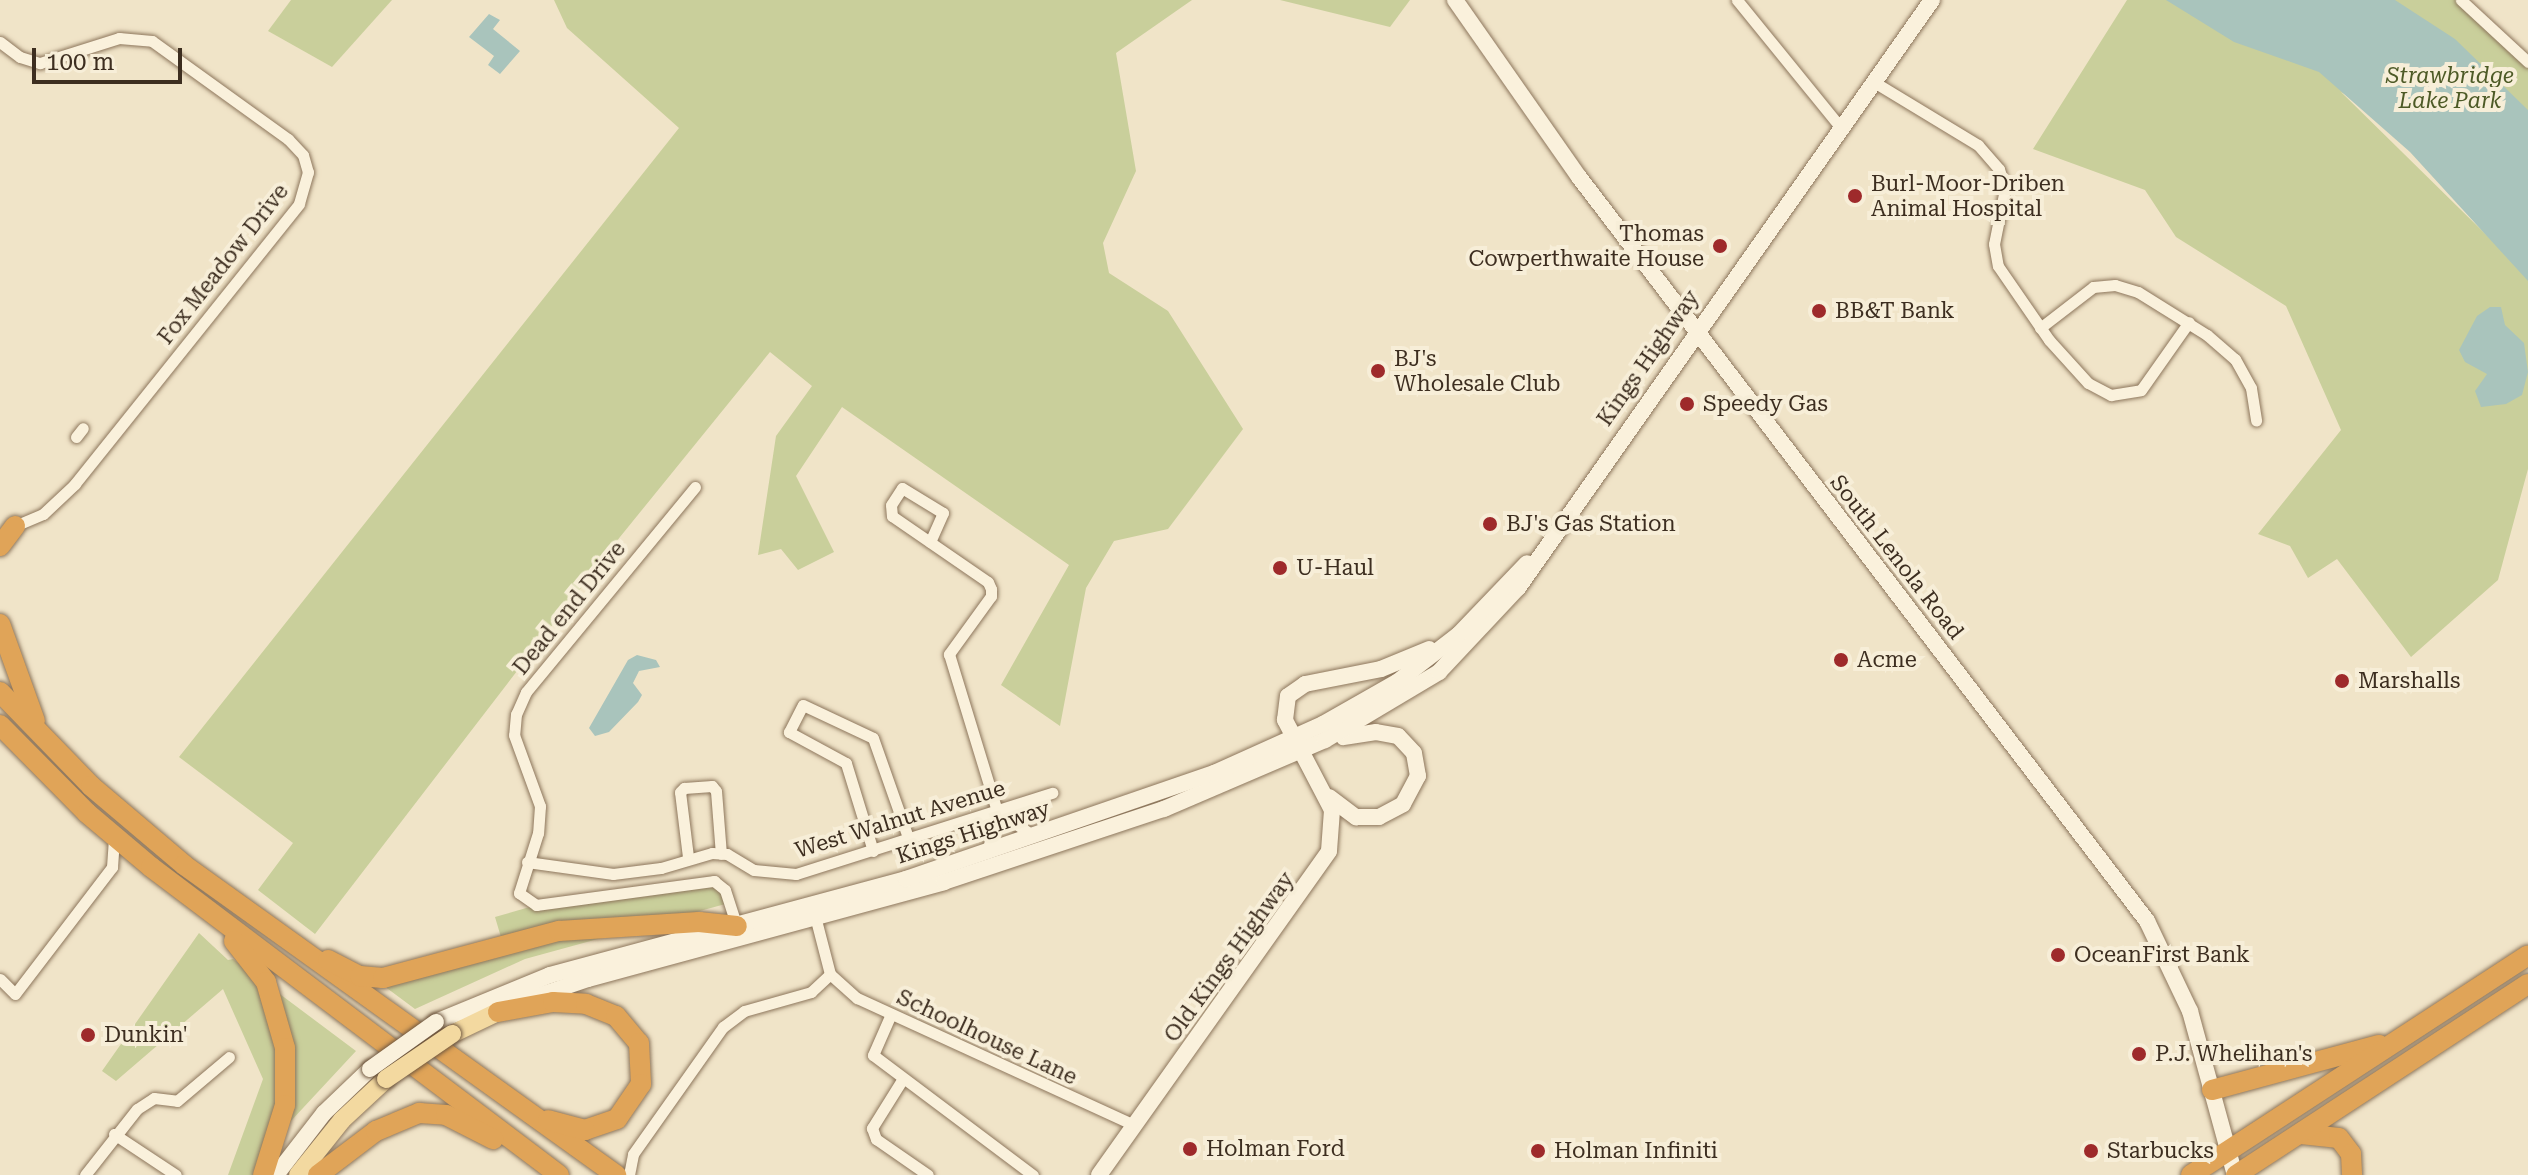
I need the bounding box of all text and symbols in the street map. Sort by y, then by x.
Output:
scale bar [36,32,186,82]
text: 100 m [46,48,114,76]
park label: Strawbridge Lake Park [2386,62,2514,114]
place label: Burl-Moor-Driben Animal Hospital [1871,170,2065,222]
street label: Fox Meadow Drive [152,178,294,350]
marker: Burl-Moor-Driben Animal Hospital [1846,187,1864,205]
place label: Thomas Cowperthwaite House [1468,220,1704,272]
marker: Thomas Cowperthwaite House [1711,237,1729,255]
street label: Kings Highway [1591,285,1705,431]
place label: BB&T Bank [1835,298,1955,324]
marker: BB&T Bank [1810,302,1828,320]
place label: BJ's Wholesale Club [1394,345,1560,396]
marker: BJ's Wholesale Club [1369,362,1387,380]
place label: Speedy Gas [1703,391,1828,417]
marker: Speedy Gas [1678,395,1696,413]
street label: South Lenola Road [1825,470,1969,644]
place label: BJ's Gas Station [1506,511,1676,537]
marker: BJ's Gas Station [1481,515,1499,533]
street label: Dead end Drive [507,536,631,680]
place label: U-Haul [1296,555,1374,581]
marker: U-Haul [1271,559,1289,577]
place label: Acme [1857,647,1917,673]
marker: Acme [1832,651,1850,669]
place label: Marshalls [2358,668,2460,694]
marker: Marshalls [2333,672,2351,690]
street label: West Walnut Avenue [792,774,1008,864]
street label: Kings Highway [893,795,1053,869]
street label: Old Kings Highway [1158,867,1300,1047]
place label: OceanFirst Bank [2074,942,2250,968]
marker: OceanFirst Bank [2049,946,2067,964]
street label: Schoolhouse Lane [893,984,1081,1090]
place label: Dunkin' [104,1022,188,1048]
marker: Dunkin' [79,1026,97,1044]
place label: P.J. Whelihan's [2155,1041,2313,1067]
marker: P.J. Whelihan's [2130,1045,2148,1063]
place label: Holman Ford [1206,1136,1345,1162]
place label: Holman Infiniti [1554,1138,1718,1164]
place label: Starbucks [2107,1138,2214,1164]
marker: Holman Ford [1181,1140,1199,1158]
marker: Holman Infiniti [1529,1142,1547,1160]
marker: Starbucks [2082,1142,2100,1160]

